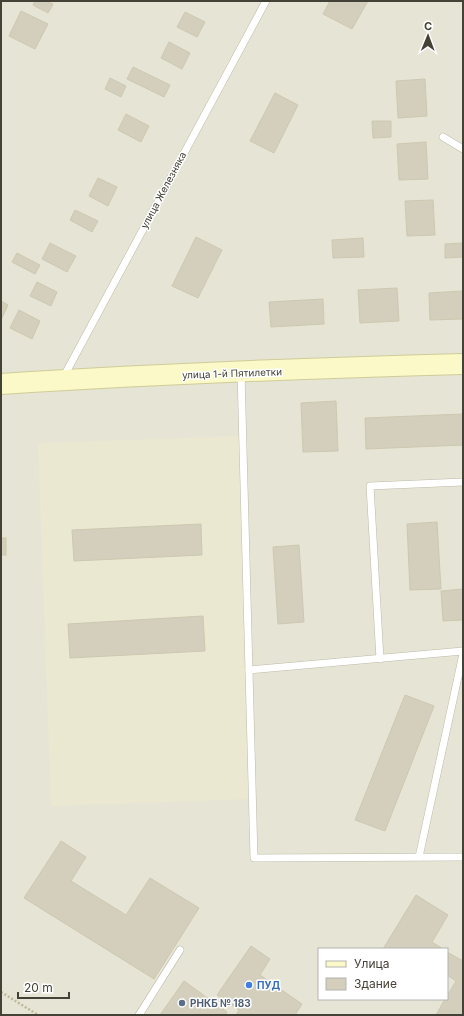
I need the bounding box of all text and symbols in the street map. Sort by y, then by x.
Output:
north arrow [408,16,448,56]
text: С [424,19,432,33]
street label: улица Железняка [138,149,188,231]
street label: улица 1-й Пятилетки [182,365,282,381]
legend [318,948,448,1000]
text: Улица [354,956,389,971]
scale bar [18,974,69,1000]
text: Здание [354,976,397,991]
place label: ПУД [257,979,280,991]
text: 20 m [24,980,53,995]
marker: ПУД [244,980,254,990]
place label: РНКБ № 183 [190,997,251,1009]
marker: РНКБ № 183 [177,998,187,1008]

